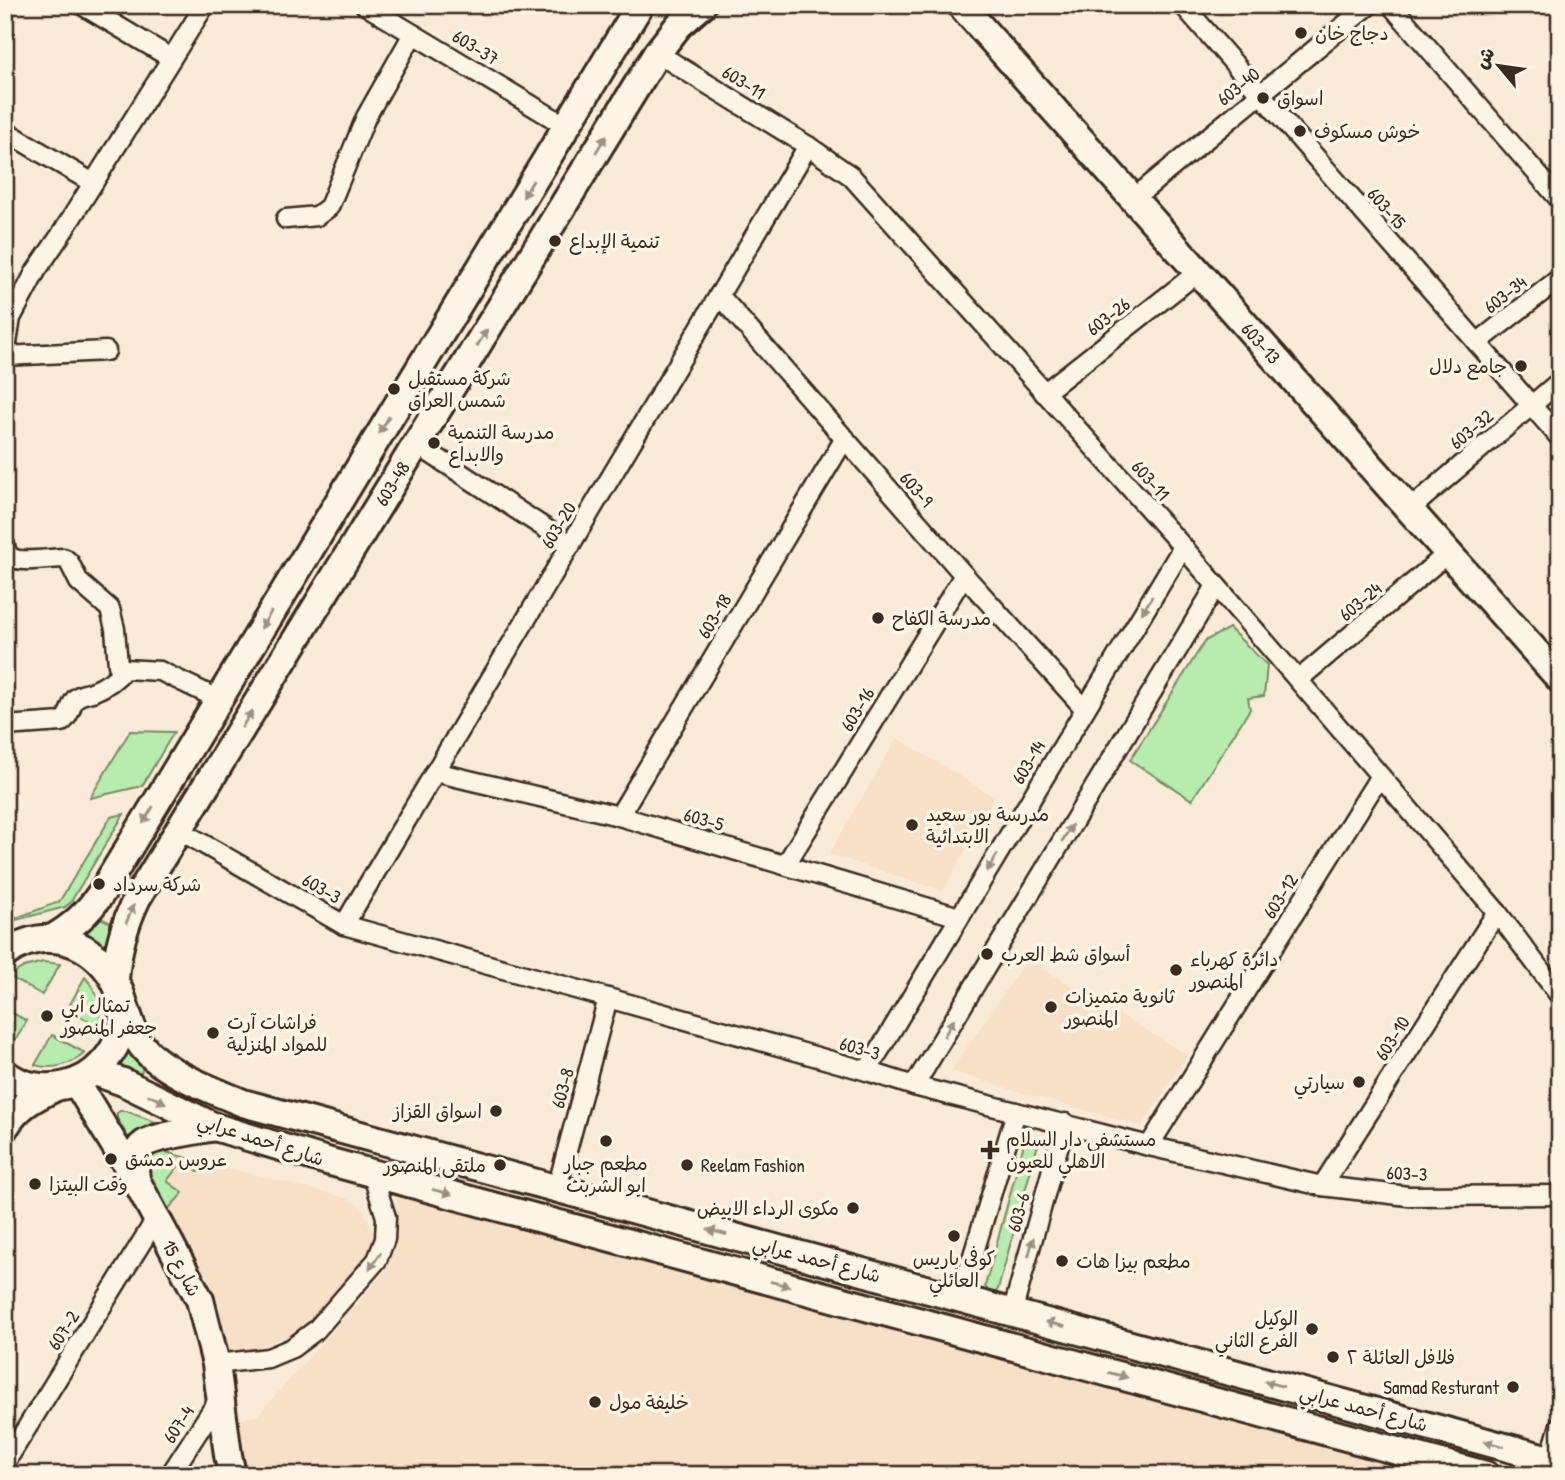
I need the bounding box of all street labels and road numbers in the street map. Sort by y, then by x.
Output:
street label: 603-37 [448,23,504,71]
street label: 603-11 [718,59,771,105]
street label: 603-40 [1211,61,1265,111]
street label: 603-15 [1362,182,1412,234]
street label: 603-34 [1478,269,1532,319]
street label: 603-26 [1081,291,1135,341]
street label: 603-13 [1236,316,1287,369]
street label: 603-32 [1444,403,1498,455]
street label: 603-11 [1126,454,1176,506]
street label: 603-48 [368,456,416,511]
street label: 603-9 [894,466,940,512]
street label: 603-20 [534,497,582,553]
street label: 603-24 [1333,576,1387,626]
street label: 603-18 [691,589,737,643]
street label: 603-16 [834,682,880,736]
street label: 603-14 [1005,735,1051,789]
street label: 603-5 [681,801,727,837]
street label: 603-3 [298,867,346,909]
street label: 603-12 [1256,869,1304,923]
street label: 603-10 [1368,1011,1416,1065]
street label: 603-3 [837,1030,883,1066]
street label: 603-8 [544,1065,580,1111]
street label: شارع أحمد عرابي [193,1106,327,1175]
street label: 603-3 [1386,1159,1428,1187]
street label: 603-6 [1000,1189,1036,1235]
street label: شارع أحمد عرابي [749,1229,884,1292]
street label: شارع 15 [155,1235,208,1301]
street label: 607-2 [41,1305,85,1355]
street label: شارع أحمد عرابي [1296,1378,1431,1441]
street label: 607-4 [156,1400,200,1448]

